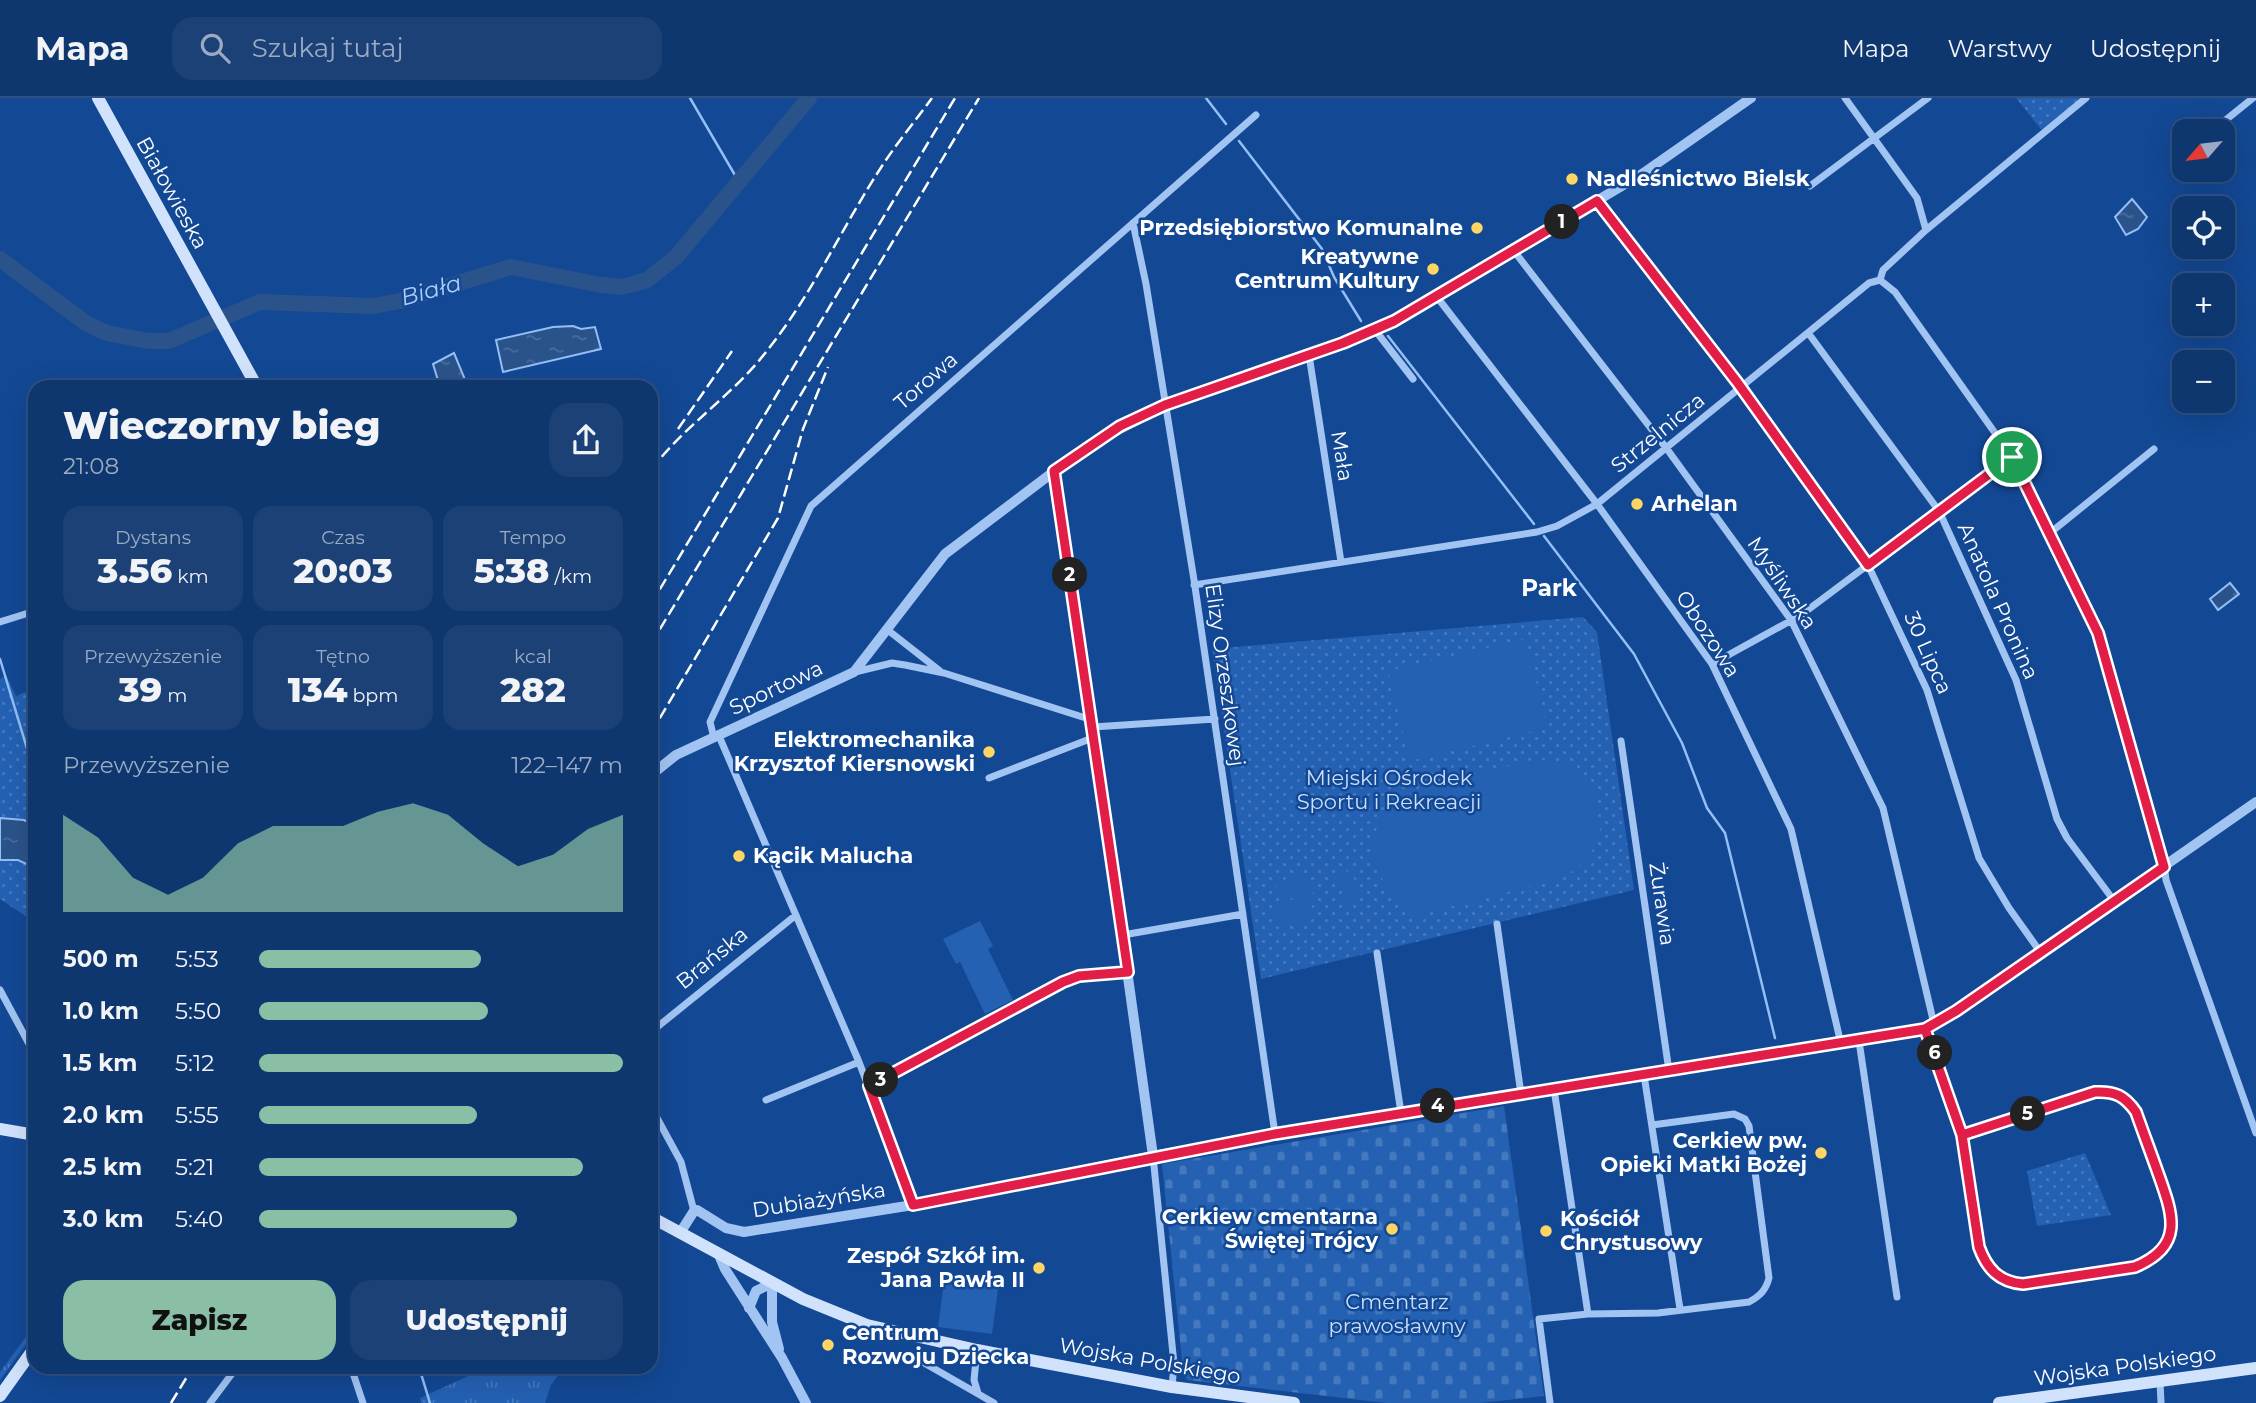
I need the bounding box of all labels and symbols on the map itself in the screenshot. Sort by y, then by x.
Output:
north arrow [2172,119,2235,182]
street label: Białowieska [131,132,214,253]
place label: Nadleśnictwo Bielsk [1586,166,1810,191]
marker: Nadleśnictwo Bielsk [1564,171,1580,187]
pin: 1 [1544,204,1580,240]
place label: Przedsiębiorstwo Komunalne [1139,215,1463,240]
marker: Przedsiębiorstwo Komunalne [1469,220,1485,236]
place label: Kreatywne Centrum Kultury [1235,244,1419,293]
marker: Kreatywne Centrum Kultury [1425,261,1441,277]
water label: Biała [398,269,464,311]
street label: Torowa [889,346,962,415]
street label: Strzelnicza [1606,387,1710,478]
pin [1982,427,2042,487]
street label: Mała [1326,429,1359,483]
place label: Arhelan [1650,491,1738,516]
marker: Arhelan [1629,496,1645,512]
street label: Anatola Pronina [1953,519,2044,683]
street label: Myśliwska [1742,532,1822,634]
pin: 2 [1052,558,1088,592]
district label: Park [1521,574,1578,602]
street label: Elizy Orzeszkowej [1200,582,1251,768]
street label: Obozowa [1671,586,1746,682]
street label: 30 Lipca [1899,608,1958,698]
street label: Sportowa [725,655,827,720]
place label: Elektromechanika Krzysztof Kiersnowski [734,727,975,776]
marker: Elektromechanika Krzysztof Kiersnowski [981,744,997,760]
park label: Miejski Ośrodek Sportu i Rekreacji [1297,765,1481,814]
place label: Kącik Malucha [753,843,913,868]
marker: Kącik Malucha [731,848,747,864]
street label: Żurawia [1644,861,1681,947]
street label: Brańska [671,921,753,994]
pin: 6 [1918,1035,1952,1070]
pin: 3 [864,1062,898,1098]
pin: 4 [1420,1088,1456,1124]
pin: 5 [2010,1096,2046,1132]
place label: Cerkiew pw. Opieki Matki Bożej [1601,1128,1807,1177]
marker: Cerkiew pw. Opieki Matki Bożej [1813,1145,1829,1161]
street label: Dubiażyńska [750,1177,887,1222]
place label: Cerkiew cmentarna Świętej Trójcy [1162,1204,1378,1253]
place label: Kościół Chrystusowy [1560,1206,1703,1255]
marker: Cerkiew cmentarna Świętej Trójcy [1384,1221,1400,1237]
marker: Kościół Chrystusowy [1538,1223,1554,1239]
place label: Zespół Szkół im. Jana Pawła II [847,1243,1025,1292]
marker: Zespół Szkół im. Jana Pawła II [1031,1260,1047,1276]
park label: Cmentarz prawosławny [1328,1289,1466,1338]
place label: Centrum Rozwoju Dziecka [842,1320,1029,1369]
street label: Wojska Polskiego [1057,1332,1243,1389]
marker: Centrum Rozwoju Dziecka [820,1337,836,1353]
street label: Wojska Polskiego [2032,1340,2218,1391]

